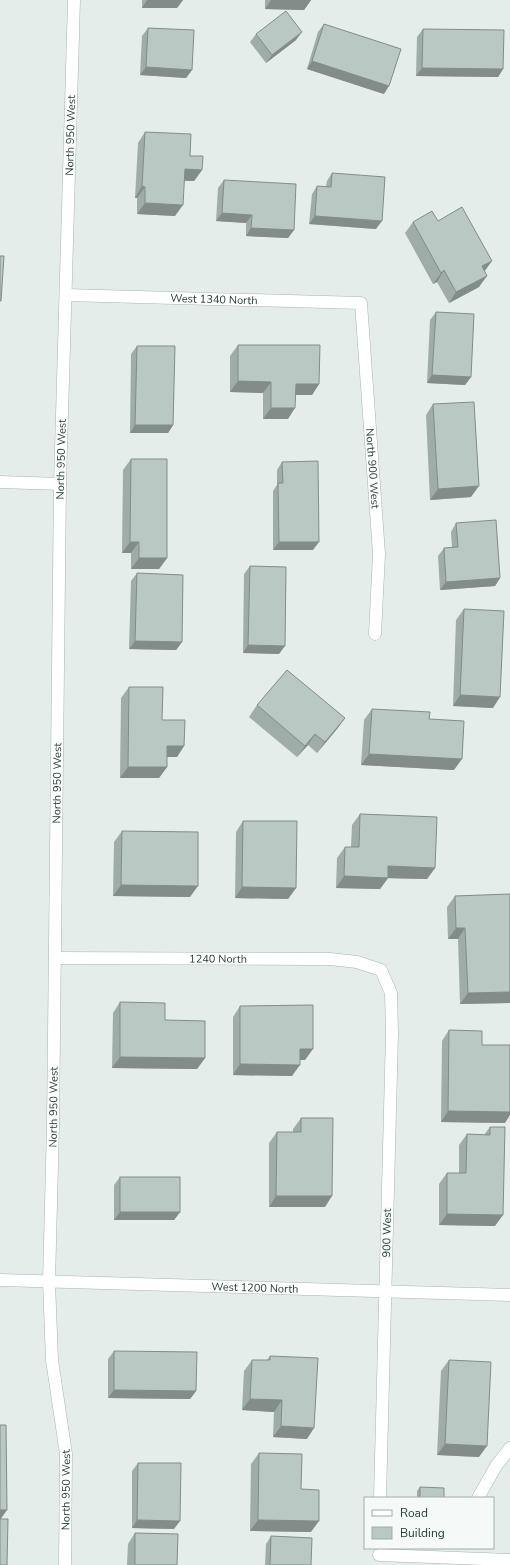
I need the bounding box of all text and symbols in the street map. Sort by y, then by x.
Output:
street label: North 950 West [61,95,79,176]
street label: West 1340 North [170,290,258,308]
street label: North 950 West [52,419,69,500]
street label: North 900 West [363,428,383,509]
street label: North 950 West [49,743,65,824]
street label: 1240 North [189,951,247,966]
street label: North 950 West [45,1067,61,1148]
street label: 900 West [379,1208,395,1258]
street label: West 1200 North [211,1279,299,1296]
street label: North 950 West [58,1449,74,1530]
legend [364,1497,494,1549]
text: Road [400,1505,428,1521]
text: Building [400,1525,445,1541]

